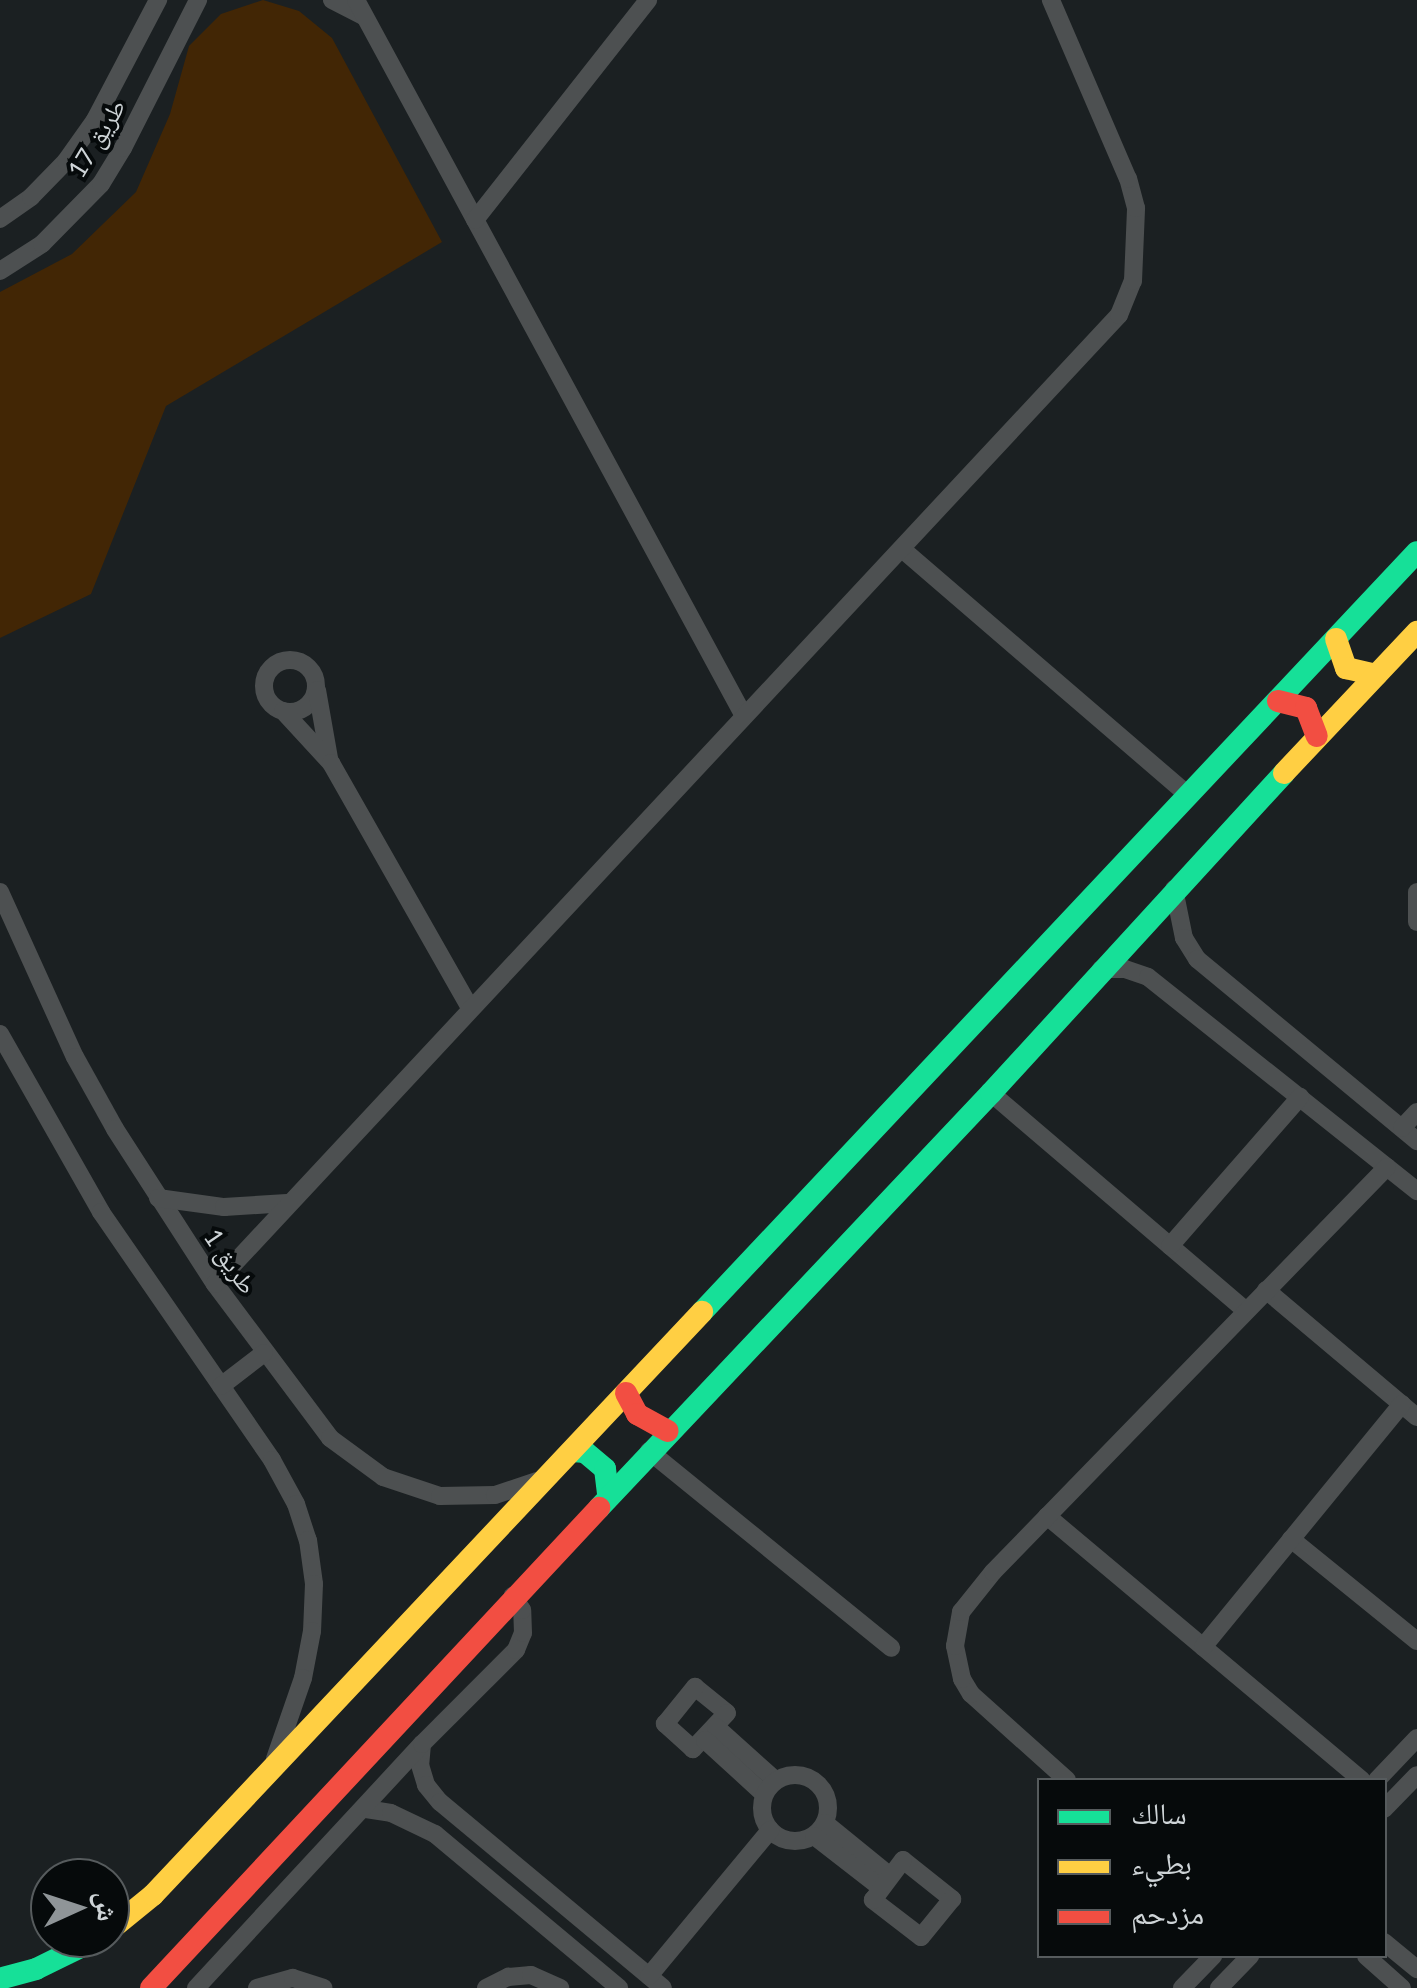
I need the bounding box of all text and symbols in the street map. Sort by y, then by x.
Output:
street label: طريق 17 [61,93,131,183]
street label: طريق 1 [198,1223,264,1299]
legend [1037,1778,1387,1958]
text: سالك [1131,1794,1187,1830]
text: بطيء [1131,1844,1192,1880]
north arrow [30,1858,130,1958]
text: ش [90,1891,126,1922]
text: مزدحم [1131,1894,1204,1930]

